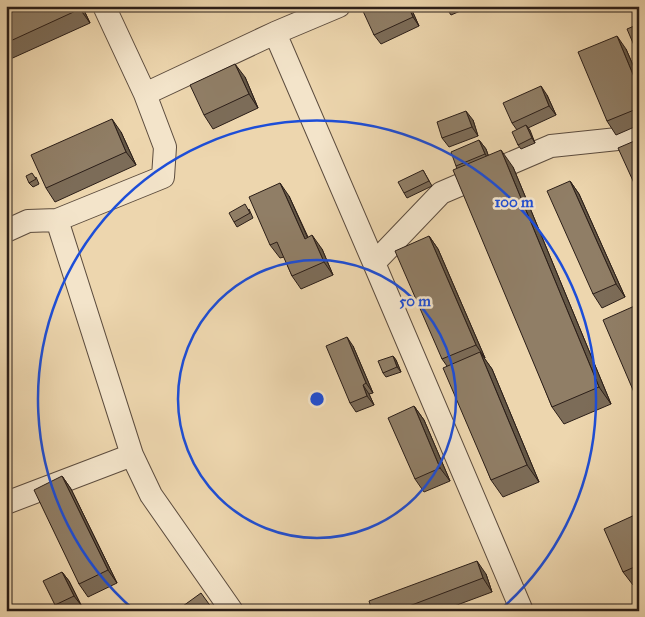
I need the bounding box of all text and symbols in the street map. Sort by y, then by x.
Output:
text: 100 m [494,193,534,211]
text: 50 m [399,292,431,310]
centre of rings [308,390,326,408]

